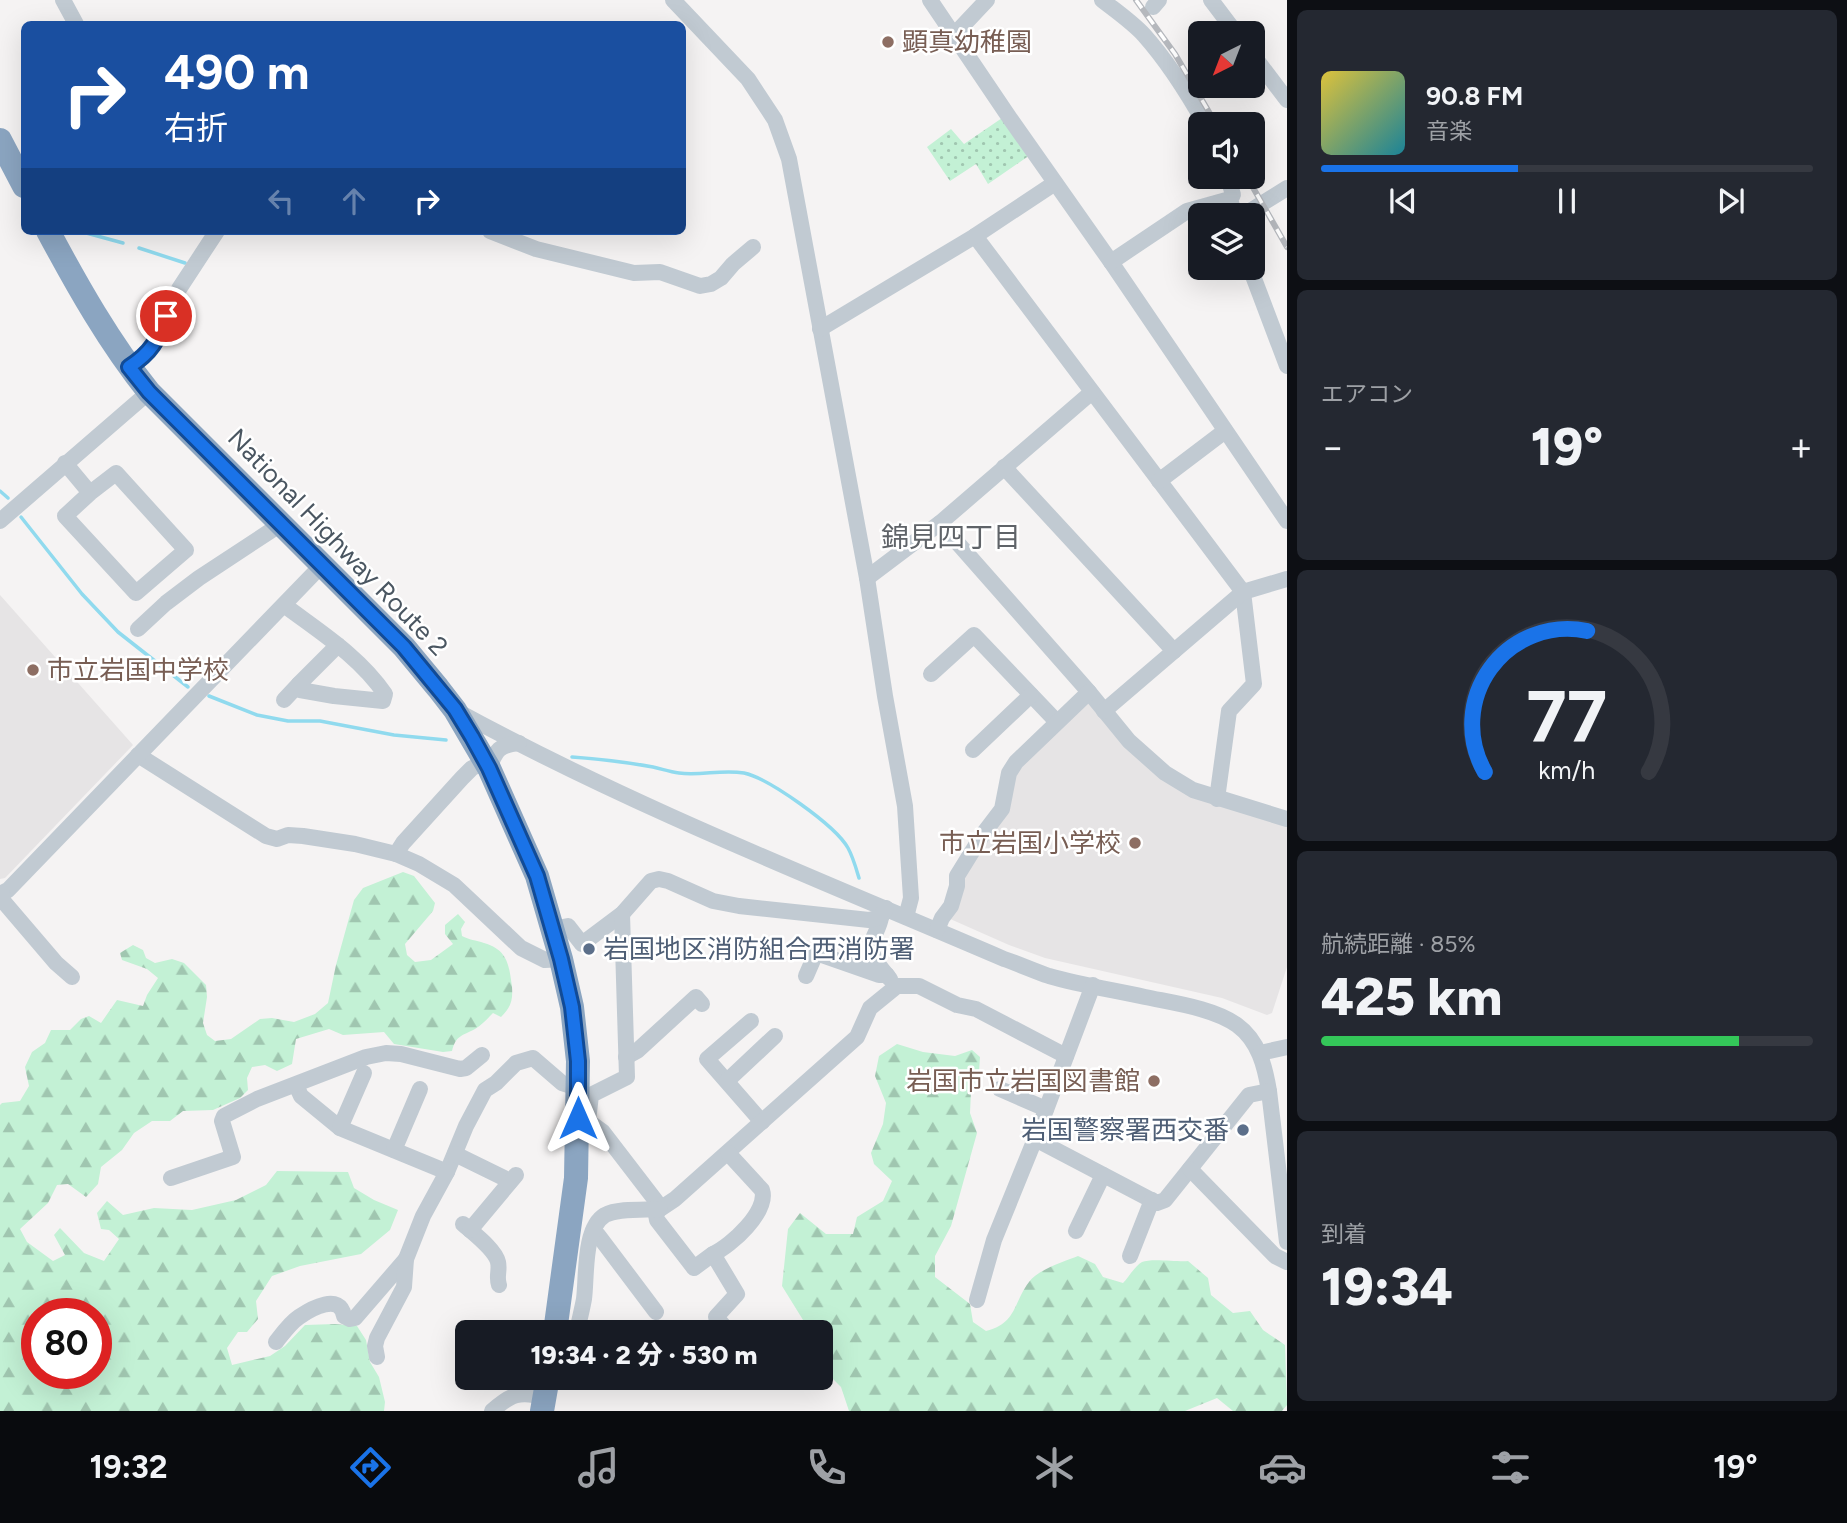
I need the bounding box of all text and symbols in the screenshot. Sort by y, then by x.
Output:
north arrow [1188,21,1265,98]
map controls [1188,21,1265,280]
place label: 顕真幼稚園 [902,26,1032,58]
marker: 顕真幼稚園 [880,34,896,50]
text: 490 m [164,42,310,101]
icon: right [49,49,140,140]
text: 90.8 FM [1426,80,1523,112]
text: 右折 [164,109,228,147]
button: sound [1188,112,1265,189]
text: 音楽 [1426,117,1472,145]
icon: left [262,182,300,220]
icon: ahead [335,182,373,220]
icon: right [408,182,446,220]
icon: previous [1384,182,1422,220]
icon: pause [1548,182,1586,220]
icon: next [1712,182,1750,220]
button: layers [1188,203,1265,280]
pin [136,286,196,346]
icon: arrive [147,297,185,335]
text: エアコン [1321,380,1413,408]
text: 19° [1531,416,1603,478]
street label: National Highway Route 2 [221,422,455,662]
text: − [1321,424,1345,470]
text: + [1789,424,1813,470]
district label: 錦見四丁目 [881,520,1021,554]
place label: 市立岩国中学校 [47,654,229,686]
marker: 市立岩国中学校 [25,662,41,678]
text: 77 [1527,673,1607,760]
text: km/h [1538,754,1596,784]
place label: 市立岩国小学校 [939,827,1121,859]
marker: 市立岩国小学校 [1127,835,1143,851]
text: 航続距離 · 85% [1321,930,1476,958]
place label: 岩国地区消防組合西消防署 [603,933,915,965]
marker: 岩国地区消防組合西消防署 [581,941,597,957]
text: 425 km [1321,966,1502,1028]
place label: 岩国市立岩国図書館 [906,1065,1140,1097]
marker: 岩国市立岩国図書館 [1146,1073,1162,1089]
position arrow [541,1081,615,1155]
place label: 岩国警察署西交番 [1021,1114,1229,1146]
marker: 岩国警察署西交番 [1235,1122,1251,1138]
text: 到着 [1321,1220,1367,1248]
text: 19:34 [1321,1256,1453,1318]
speed limit sign: 80 [21,1298,112,1389]
text: 19:34 · 2 分 · 530 m [530,1339,758,1371]
icon: directions [346,1443,395,1492]
icon: music [574,1443,623,1492]
icon: phone [802,1443,851,1492]
icon: climate [1030,1443,1079,1492]
icon: car [1258,1443,1307,1492]
icon: filters [1486,1443,1535,1492]
text: 19:32 [89,1448,167,1486]
text: 19° [1713,1448,1758,1486]

